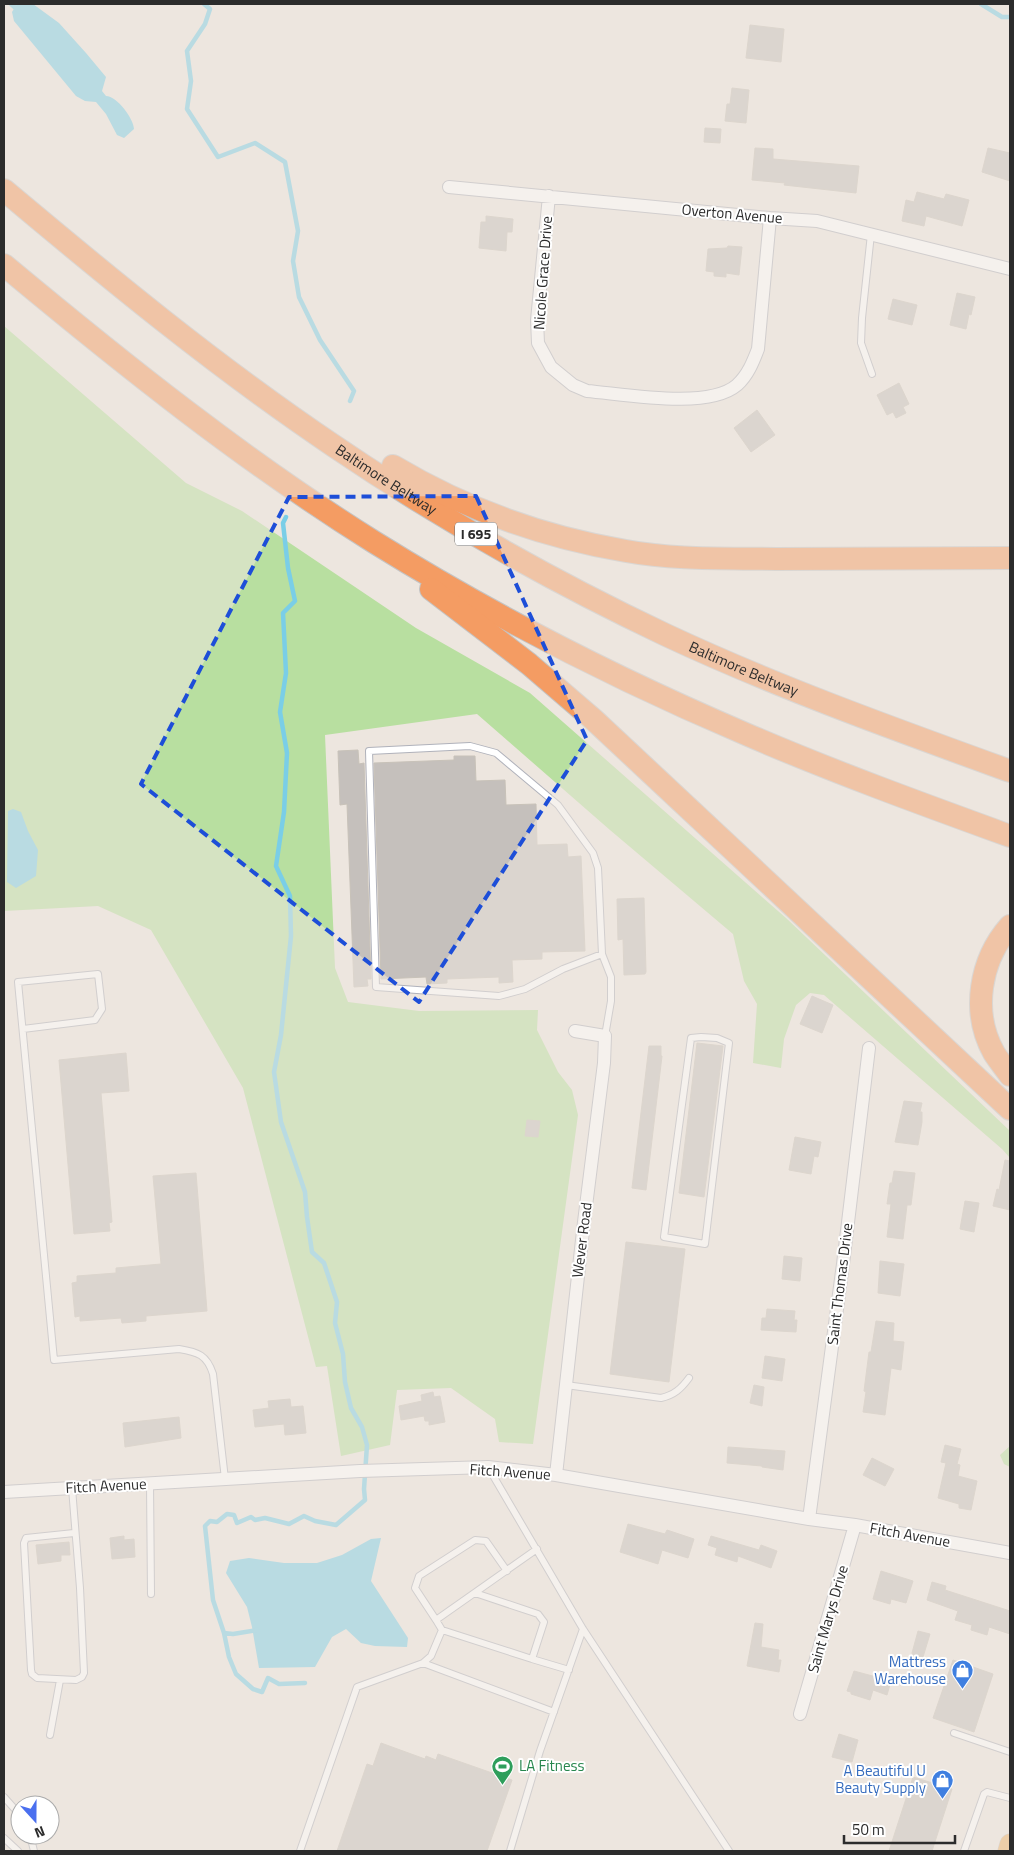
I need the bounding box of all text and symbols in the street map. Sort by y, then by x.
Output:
street label: Overton Avenue [681,198,783,229]
street label: Nicole Grace Drive [527,215,558,331]
street label: Baltimore Beltway [331,438,442,520]
road number: I 695 [455,522,497,546]
street label: Baltimore Beltway [685,635,802,702]
street label: Wever Road [565,1201,598,1279]
street label: Saint Thomas Drive [821,1222,858,1346]
street label: Fitch Avenue [469,1457,551,1486]
street label: Fitch Avenue [65,1472,147,1499]
street label: Fitch Avenue [868,1516,952,1553]
street label: Saint Marys Drive [801,1562,854,1675]
place label: Mattress Warehouse [874,1650,946,1690]
shop icon: Mattress Warehouse [950,1659,974,1690]
sports icon: LA Fitness [491,1754,515,1785]
place label: LA Fitness [519,1754,584,1777]
place label: A Beautiful U Beauty Supply [835,1759,926,1799]
shop icon: A Beautiful U Beauty Supply [930,1768,954,1799]
north arrow [10,1795,60,1845]
scale bar [844,1812,955,1844]
text: 50 m [852,1818,885,1841]
text: N [32,1821,48,1844]

